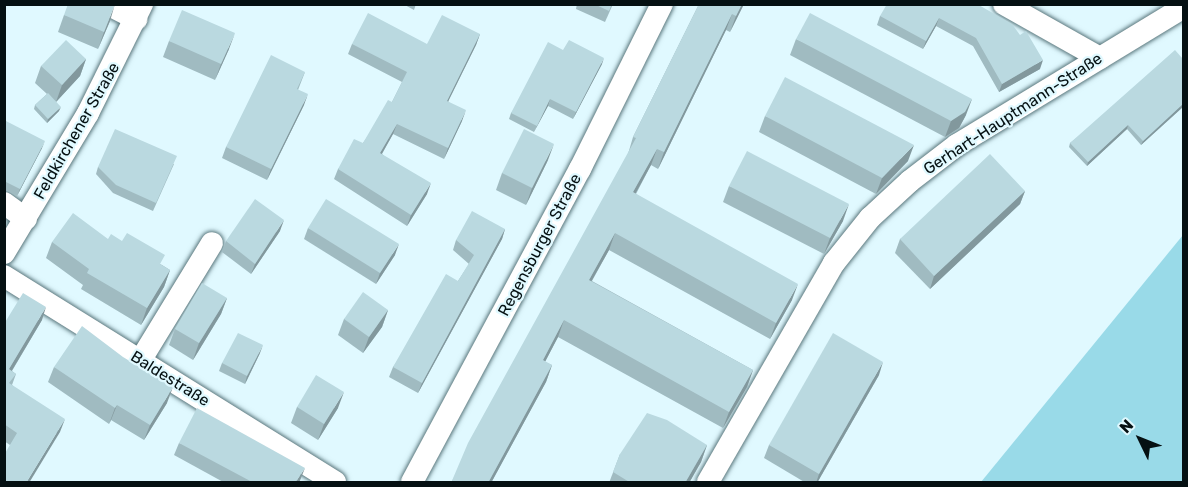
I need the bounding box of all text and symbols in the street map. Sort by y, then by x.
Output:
street label: Gerhart-Hauptmann-Straße [920,49,1106,179]
street label: Feldkirchener Straße [30,59,124,203]
street label: Regensburger Straße [494,170,586,320]
street label: Baldestraße [127,347,213,411]
north arrow [1110,409,1170,469]
text: N [1116,416,1137,437]

